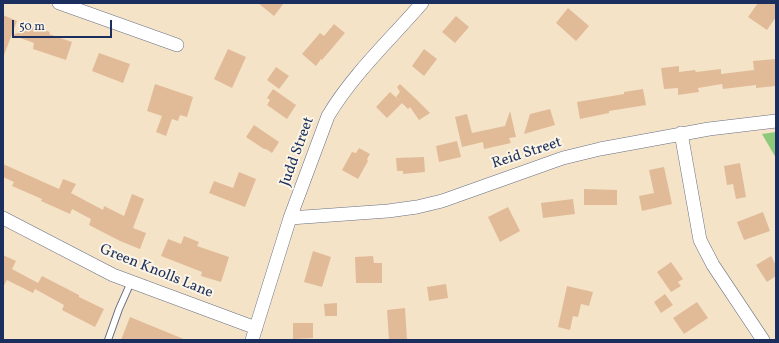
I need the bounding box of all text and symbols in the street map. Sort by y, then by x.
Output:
scale bar [14,12,114,38]
text: 50 m [19,19,45,35]
street label: Judd Street [277,115,319,189]
street label: Reid Street [490,134,564,174]
street label: Green Knolls Lane [97,241,215,303]

